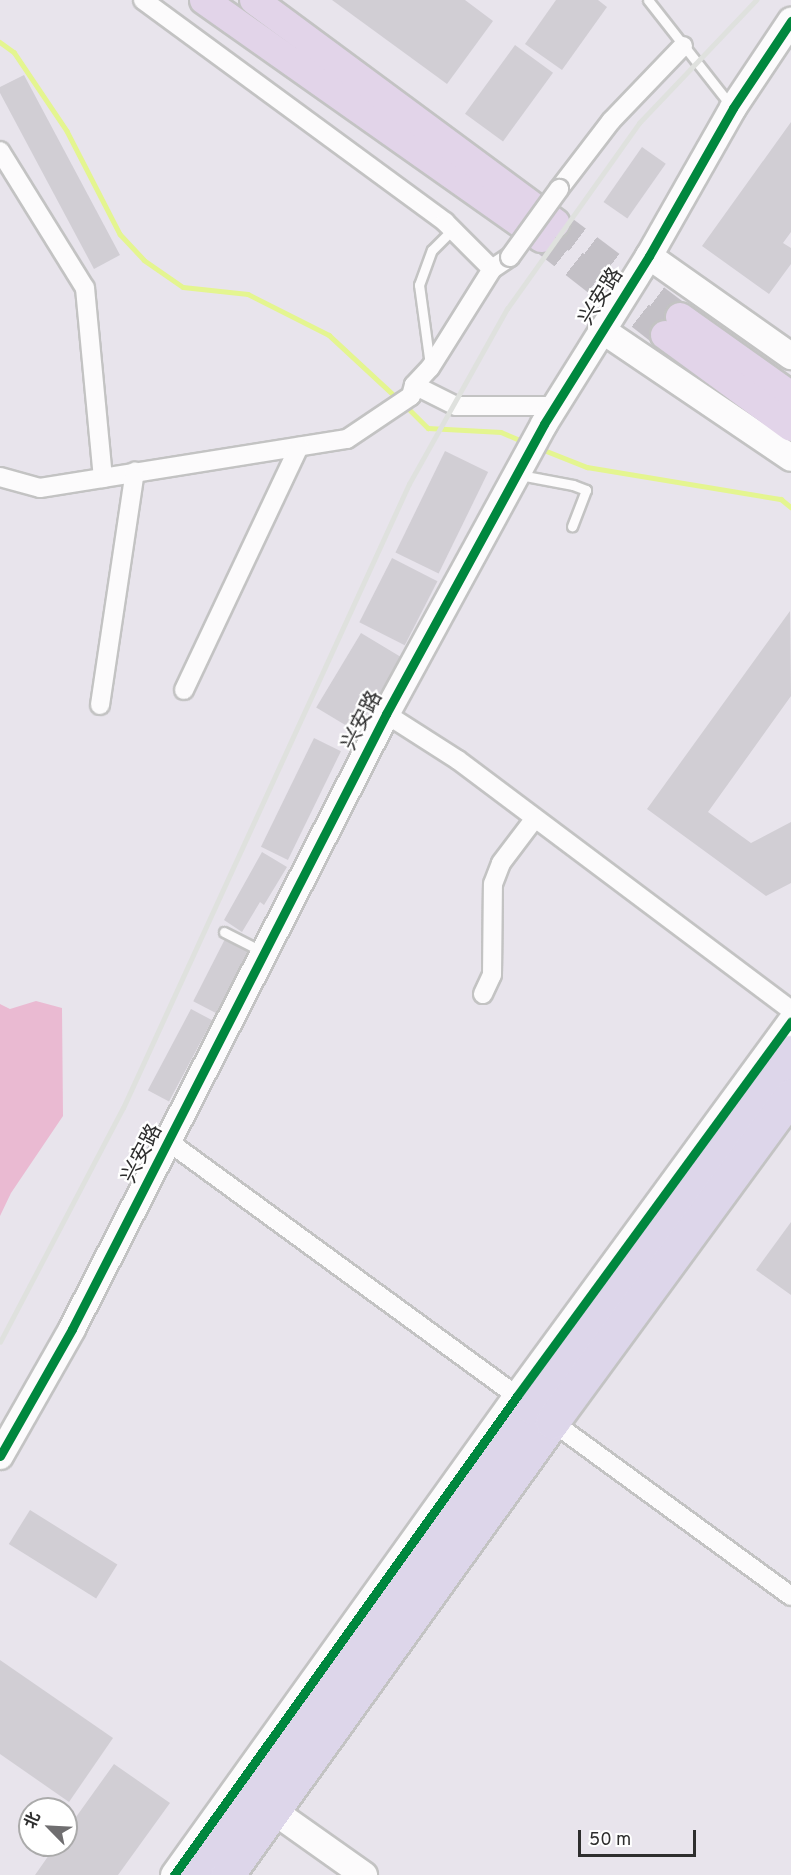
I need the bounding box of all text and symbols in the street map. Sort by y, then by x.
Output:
street label: 兴安路 [575,264,629,330]
street label: 兴安路 [337,687,389,755]
street label: 兴安路 [117,1120,169,1188]
north arrow [18,1797,78,1857]
text: 北 [21,1809,46,1832]
scale bar [581,1818,700,1856]
text: 50 m [589,1829,631,1852]

